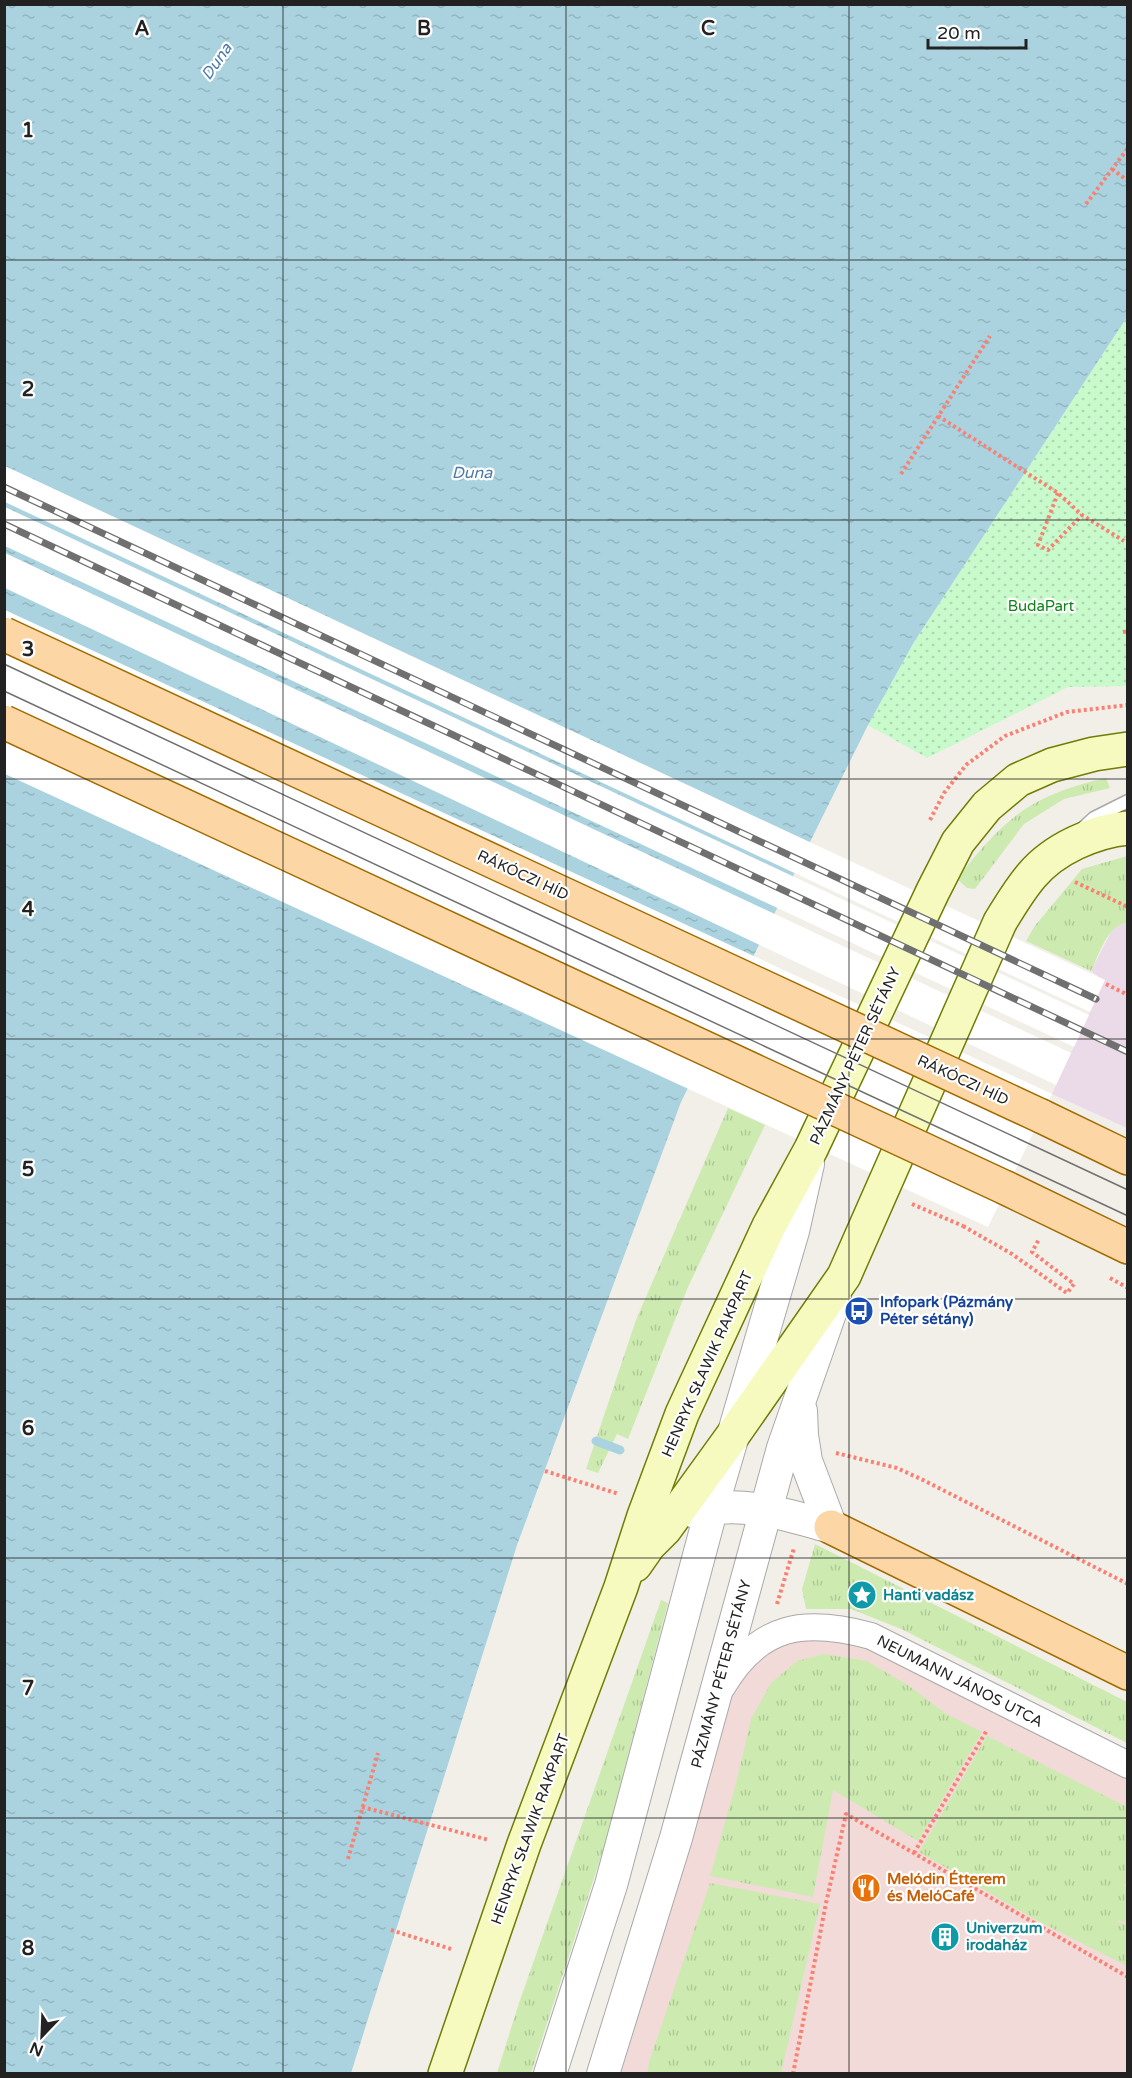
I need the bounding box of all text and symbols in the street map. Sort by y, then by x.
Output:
scale bar [928,12,1026,50]
text: A [135,17,150,41]
text: B [417,17,431,41]
text: C [701,17,715,41]
text: 20 m [937,22,981,44]
water label: Duna [197,38,237,84]
text: 1 [22,119,34,143]
text: 2 [22,378,34,402]
water label: Duna [452,463,493,483]
park label: BudaPart [1008,597,1075,615]
text: 3 [22,638,34,662]
street label: RÁKÓCZI HÍD [474,846,572,904]
text: 4 [22,898,35,922]
street label: PÁZMÁNY PÉTER SÉTÁNY [806,964,904,1148]
street label: RÁKÓCZI HÍD [914,1051,1012,1109]
text: 5 [22,1158,34,1182]
street label: HENRYK SŁAWIK RAKPART [658,1268,756,1460]
place label: Infopark (Pázmány Péter sétány) [880,1293,1013,1329]
bus stop icon: Infopark (Pázmány Péter sétány) [843,1295,875,1327]
text: 6 [22,1417,34,1441]
street label: PÁZMÁNY PÉTER SÉTÁNY [687,1578,755,1770]
place icon: Hanti vadász [846,1579,878,1611]
place label: Hanti vadász [883,1586,974,1604]
street label: NEUMANN JÁNOS UTCA [874,1631,1046,1731]
text: 7 [22,1677,34,1701]
street label: HENRYK SŁAWIK RAKPART [487,1731,573,1927]
place label: Melódin Étterem és MelóCafé [887,1869,1006,1905]
restaurant icon: Melódin Étterem és MelóCafé [850,1872,882,1904]
place label: Univerzum irodaház [966,1919,1042,1954]
building icon: Univerzum irodaház [929,1921,961,1953]
text: 8 [22,1937,34,1961]
north arrow [12,2006,72,2066]
text: N [27,2037,46,2061]

